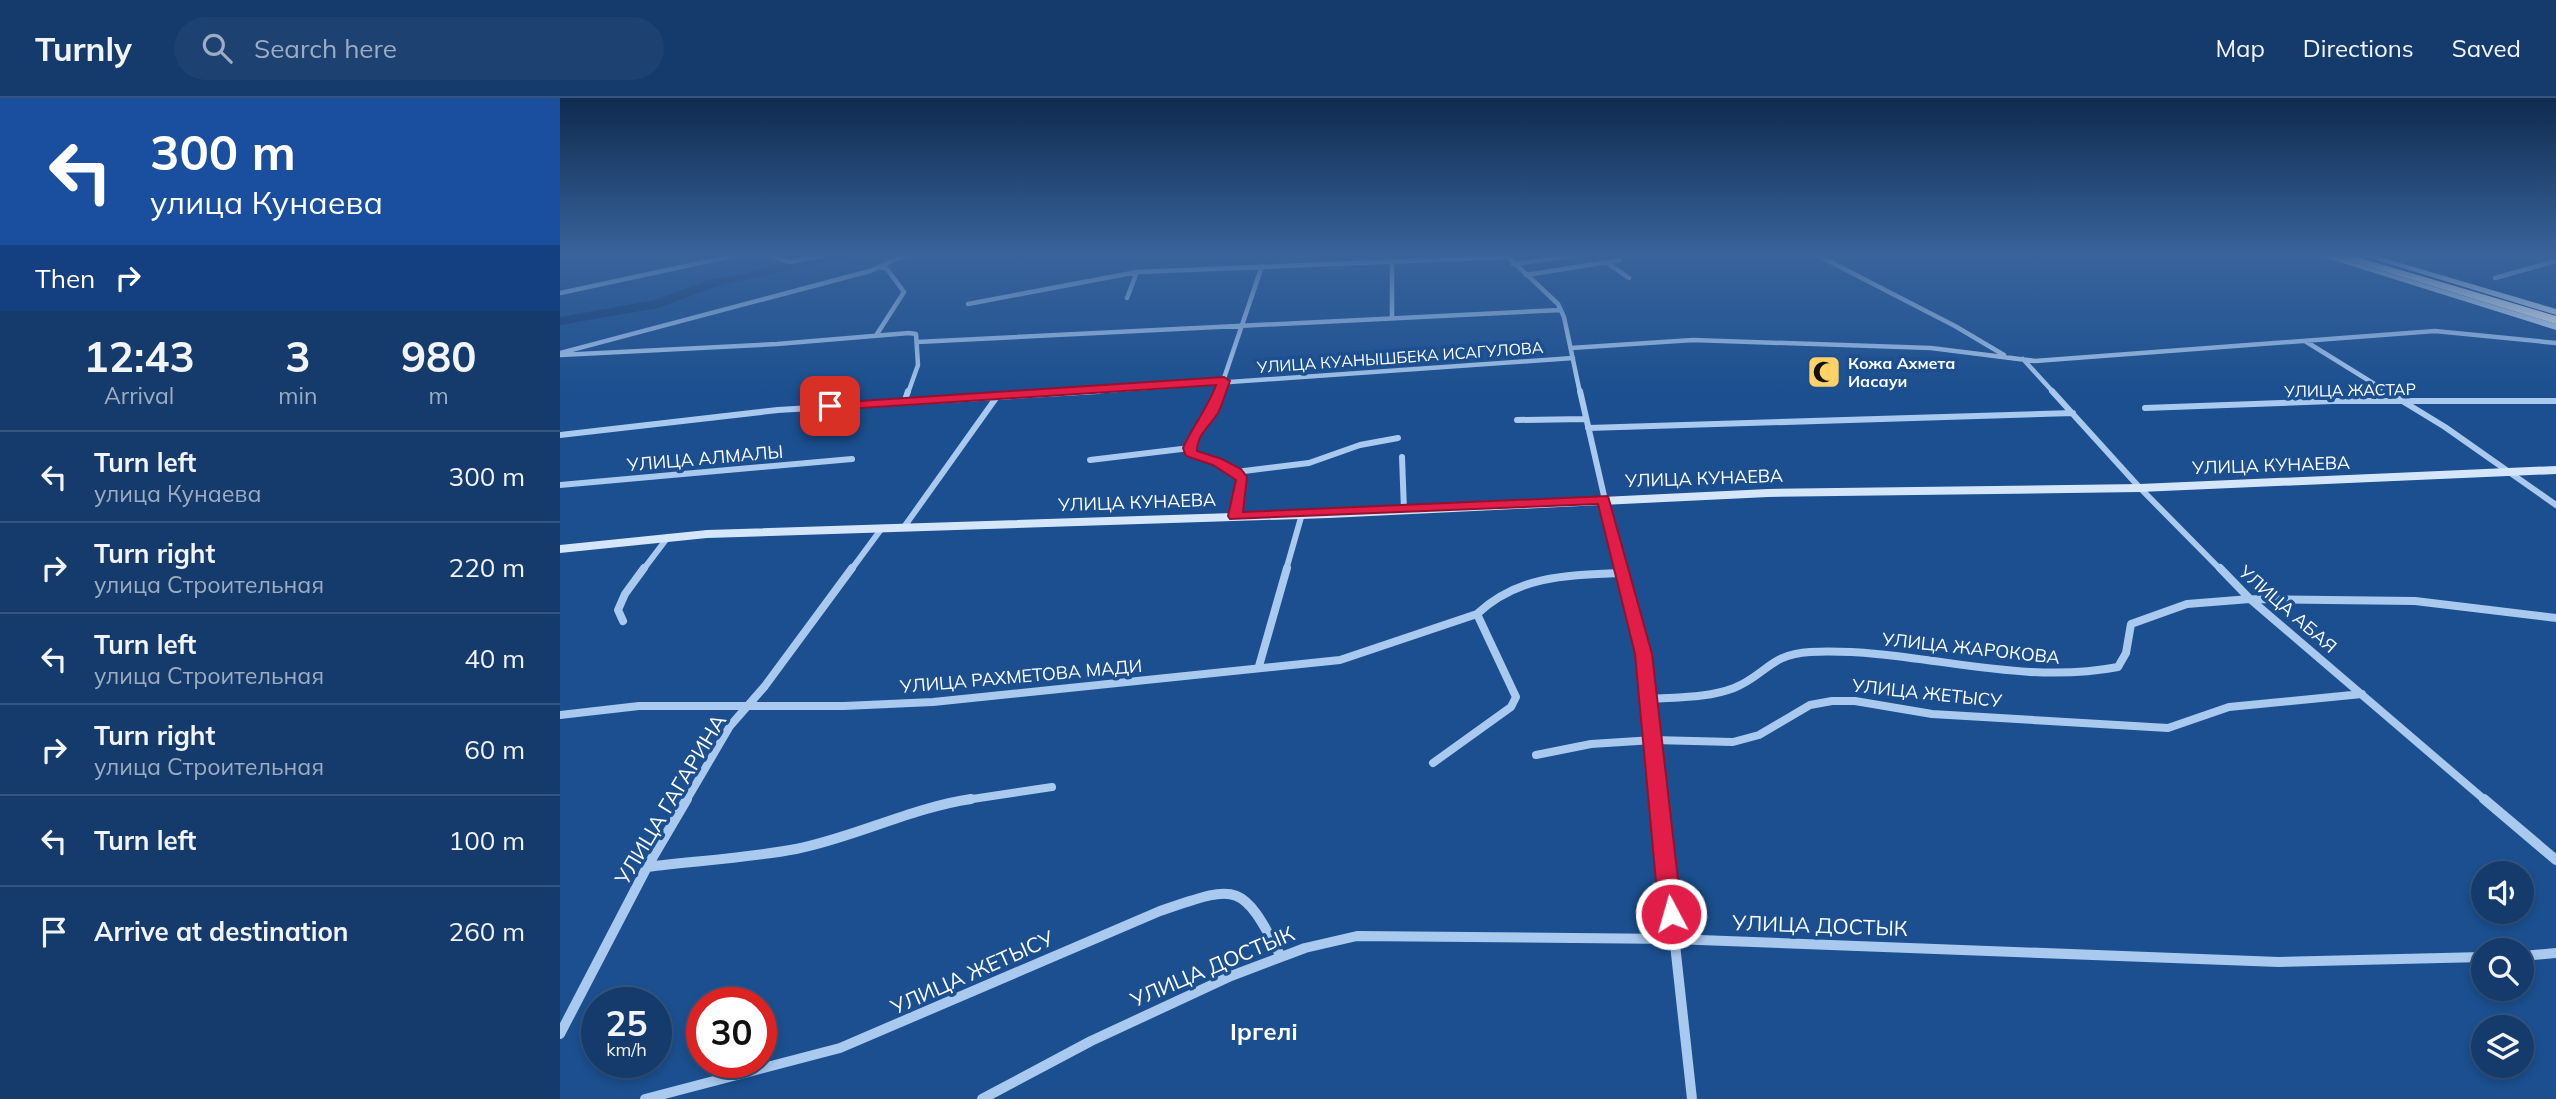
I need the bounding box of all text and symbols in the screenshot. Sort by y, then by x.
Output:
search box [174,17,664,80]
text: Turnly [35,28,132,69]
icon: search [198,29,236,67]
text: Search here [254,32,397,65]
text: Map [2215,33,2265,63]
text: Directions [2303,33,2414,63]
text: Saved [2452,33,2521,63]
text: 300 m [150,121,296,182]
icon: left [35,126,126,217]
text: улица Кунаева [150,182,383,222]
icon: right [109,259,147,297]
text: Then [35,262,95,295]
text: 12:43 [84,330,195,383]
text: 3 [285,330,310,383]
text: 980 [401,330,476,383]
street label: УЛИЦА КУАНЫШБЕКА ИСАГУЛОВА [1255,337,1544,377]
mosque icon: Кожа Ахмета Иасауи [1805,353,1843,391]
place label: Кожа Ахмета Иасауи [1848,353,1956,391]
pin [800,376,860,436]
street label: УЛИЦА ЖАСТАР [2283,379,2416,401]
text: Arrival [104,381,174,410]
text: min [278,381,317,410]
text: m [429,381,449,410]
icon: arrive [811,387,849,425]
street label: УЛИЦА АЛМАЛЫ [625,440,784,476]
text: Turn left [94,446,196,479]
street label: УЛИЦА КУНАЕВА [2191,451,2350,479]
icon: left [35,458,73,496]
text: 300 m [449,460,525,493]
street label: УЛИЦА КУНАЕВА [1624,464,1783,492]
text: улица Кунаева [94,479,261,508]
street label: УЛИЦА КУНАЕВА [1057,488,1216,516]
text: Turn right [94,537,215,570]
icon: right [35,549,73,587]
text: 220 m [449,551,525,584]
street label: УЛИЦА АБАЯ [2233,559,2342,658]
text: улица Строительная [94,570,324,599]
street label: УЛИЦА ЖАРОКОВА [1880,627,2061,669]
text: Turn left [94,628,196,661]
icon: left [35,640,73,678]
text: 40 m [464,642,525,675]
street label: УЛИЦА РАХМЕТОВА МАДИ [898,654,1143,698]
text: улица Строительная [94,661,324,690]
street label: УЛИЦА ЖЕТЫСУ [1850,674,2003,712]
street label: УЛИЦА ГАГАРИНА [608,708,732,890]
text: Turn right [94,719,215,752]
icon: right [35,731,73,769]
text: 60 m [464,733,525,766]
text: улица Строительная [94,752,324,781]
icon: left [35,822,73,860]
text: Turn left [94,824,196,857]
text: 100 m [449,824,525,857]
map controls [2471,861,2534,1078]
button: sound [2471,861,2534,924]
position arrow [1634,877,1708,951]
street label: УЛИЦА ДОСТЫК [1731,909,1908,941]
icon: arrive [35,913,73,951]
text: Arrive at destination [94,915,349,948]
text: 260 m [449,915,525,948]
street label: УЛИЦА ДОСТЫК [1125,920,1298,1013]
street label: УЛИЦА ЖЕТЫСУ [886,924,1058,1020]
button: search [2471,938,2534,1001]
speed limit sign: 30 [686,987,777,1078]
text: 25 [605,1001,648,1045]
button: layers [2471,1015,2534,1078]
district label: Іргелі [1230,1016,1298,1046]
text: km/h [606,1038,647,1061]

